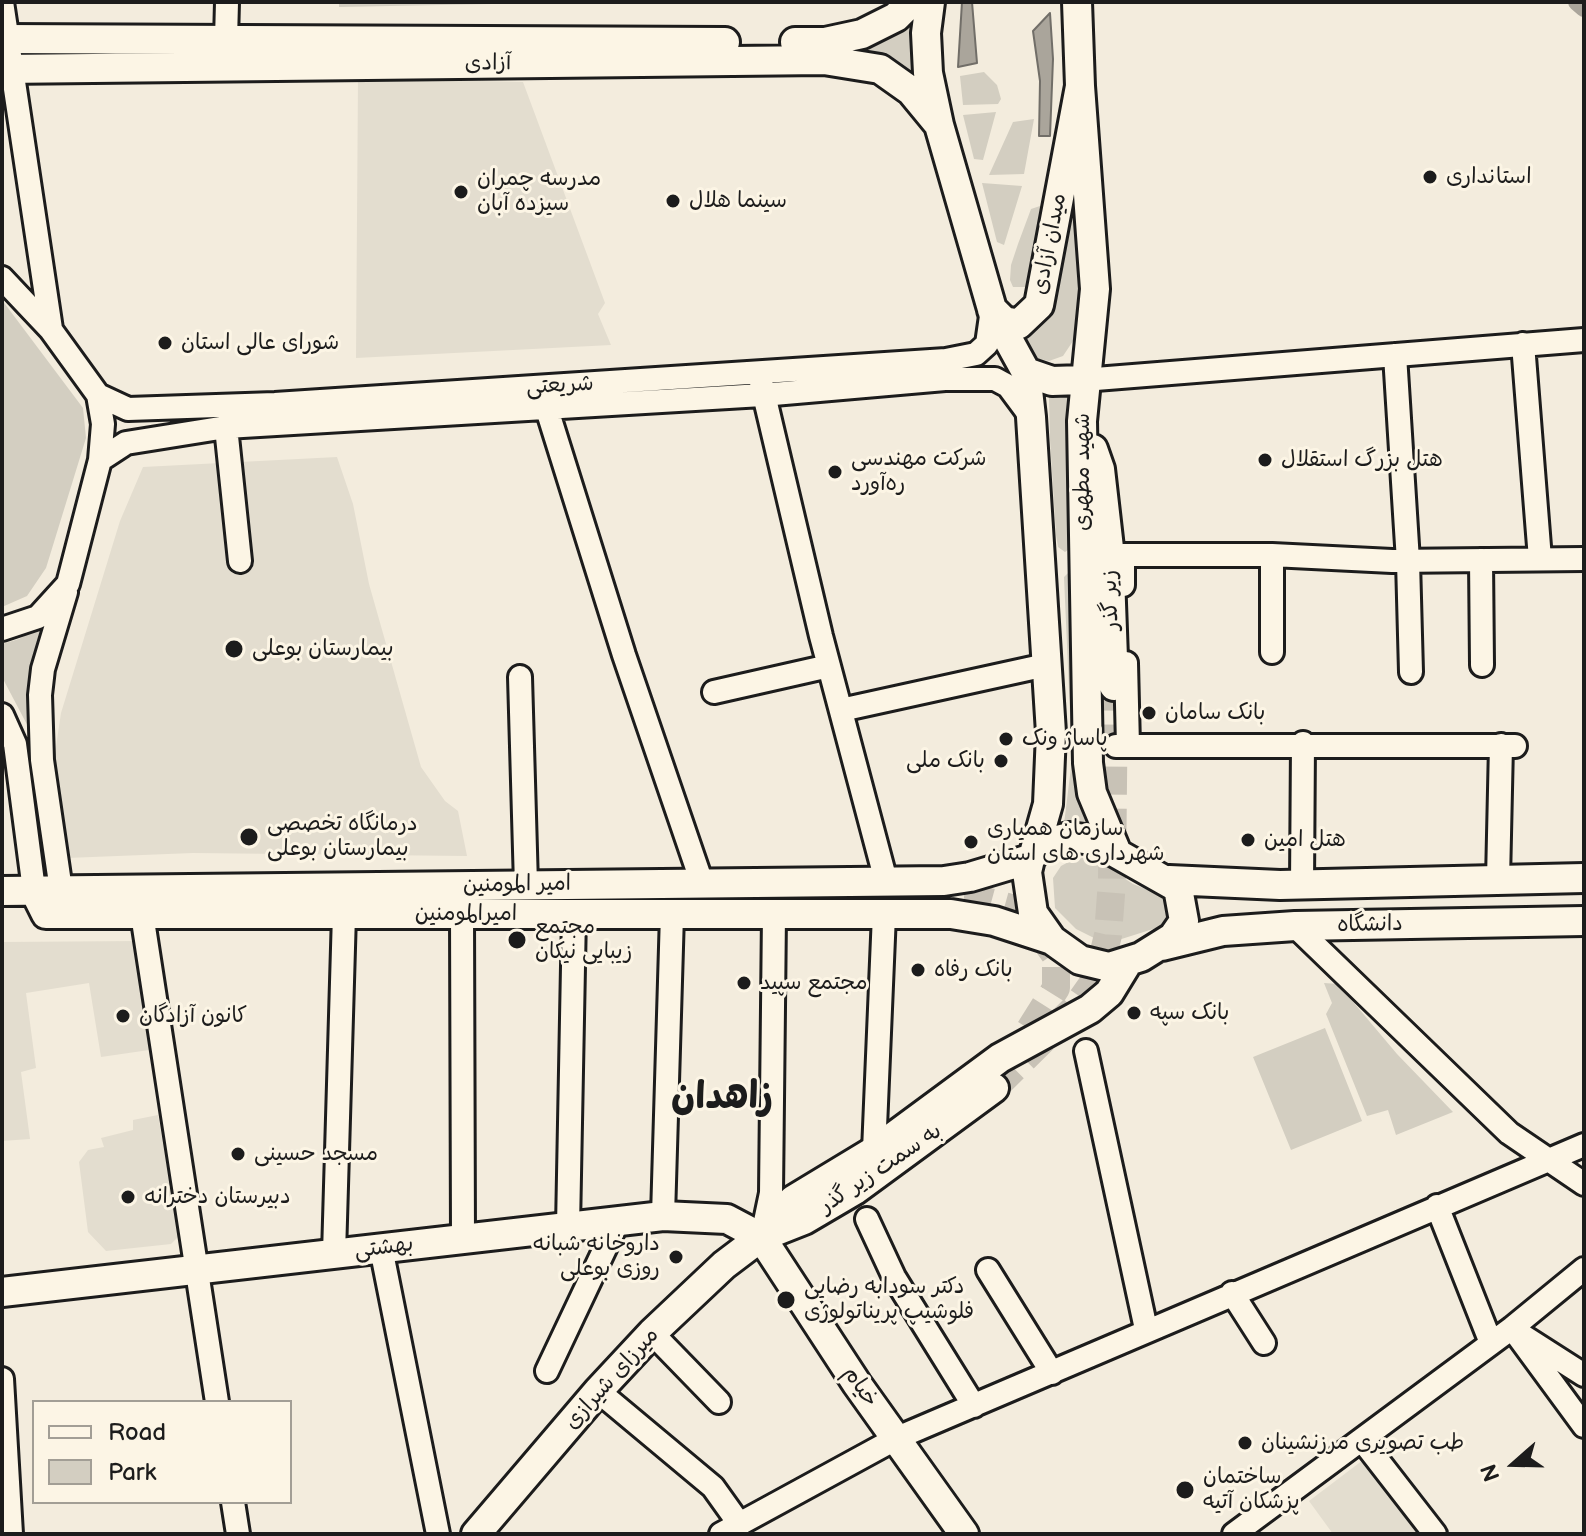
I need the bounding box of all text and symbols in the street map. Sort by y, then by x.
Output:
street label: آزادی [465,50,511,78]
place label: استانداری [1446,164,1532,190]
place label: مدرسه چمران سیزده آبان [477,166,601,218]
marker: استانداری [1421,168,1439,186]
marker: مدرسه چمران سیزده آبان [452,183,470,201]
place label: سینما هلال [689,188,787,214]
street label: میدان آزادی [1027,191,1073,297]
marker: سینما هلال [664,192,682,210]
place label: شورای عالی استان [181,330,339,356]
marker: شورای عالی استان [156,334,174,352]
street label: شریعتی [526,371,594,401]
street label: شهید مطهری [1070,413,1096,531]
place label: شرکت مهندسی ره‌آورد [851,446,986,498]
place label: هتل بزرگ استقلال [1281,447,1443,473]
marker: هتل بزرگ استقلال [1256,451,1274,469]
marker: شرکت مهندسی ره‌آورد [826,463,844,481]
street label: زیر گذر [1097,569,1125,631]
place label: بیمارستان بوعلی [252,636,394,662]
marker: بیمارستان بوعلی [223,638,245,660]
place label: بانک سامان [1165,700,1265,726]
marker: بانک سامان [1140,704,1158,722]
place label: پاساژ ونک [1022,726,1108,752]
marker: پاساژ ونک [997,730,1015,748]
place label: بانک ملی [906,748,985,774]
marker: بانک ملی [992,752,1010,770]
place label: درمانگاه تخصصی بیمارستان بوعلی [267,811,418,862]
place label: سازمان همیاری شهرداری های استان [987,816,1165,868]
marker: درمانگاه تخصصی بیمارستان بوعلی [238,826,260,848]
place label: هتل امین [1264,827,1346,853]
marker: هتل امین [1239,831,1257,849]
marker: سازمان همیاری شهرداری های استان [962,833,980,851]
street label: امیر المومنین [463,871,571,899]
street label: امیرالمومنین [415,901,517,927]
street label: دانشگاه [1337,911,1403,939]
place label: مجتمع زیبایی نیکان [535,914,632,966]
marker: مجتمع زیبایی نیکان [506,929,528,951]
place label: بانک رفاه [934,957,1013,983]
marker: بانک رفاه [909,961,927,979]
place label: مجتمع سپید [760,970,867,996]
marker: مجتمع سپید [735,974,753,992]
place label: بانک سپه [1150,1000,1229,1026]
place label: کانون آزادگان [139,1003,247,1029]
marker: بانک سپه [1125,1004,1143,1022]
marker: کانون آزادگان [114,1007,132,1025]
district label: زاهدان [671,1075,773,1121]
street label: به سمت زیر گذر [815,1118,947,1220]
place label: مسجد حسینی [254,1141,378,1167]
marker: مسجد حسینی [229,1145,247,1163]
place label: دبیرستان دخترانه [144,1184,291,1210]
marker: دبیرستان دخترانه [119,1188,137,1206]
street label: بهشتی [353,1231,415,1265]
place label: داروخانه شبانه روزی بوعلی [532,1231,660,1282]
marker: داروخانه شبانه روزی بوعلی [667,1248,685,1266]
place label: دکتر سودابه رضایی فلوشیپ پریناتولوژی [804,1274,974,1326]
marker: دکتر سودابه رضایی فلوشیپ پریناتولوژی [775,1289,797,1311]
street label: میرزای شیرازی [559,1323,665,1435]
street label: خیام [837,1362,883,1412]
legend [32,1400,292,1504]
text: Road [108,1418,166,1447]
north arrow [1474,1424,1554,1504]
place label: طب تصویری مرزنشینان [1261,1430,1464,1456]
marker: طب تصویری مرزنشینان [1236,1434,1254,1452]
text: Park [108,1458,156,1487]
text: N [1475,1460,1506,1485]
place label: ساختمان پزشکان آتیه [1203,1464,1300,1516]
marker: ساختمان پزشکان آتیه [1174,1479,1196,1501]

